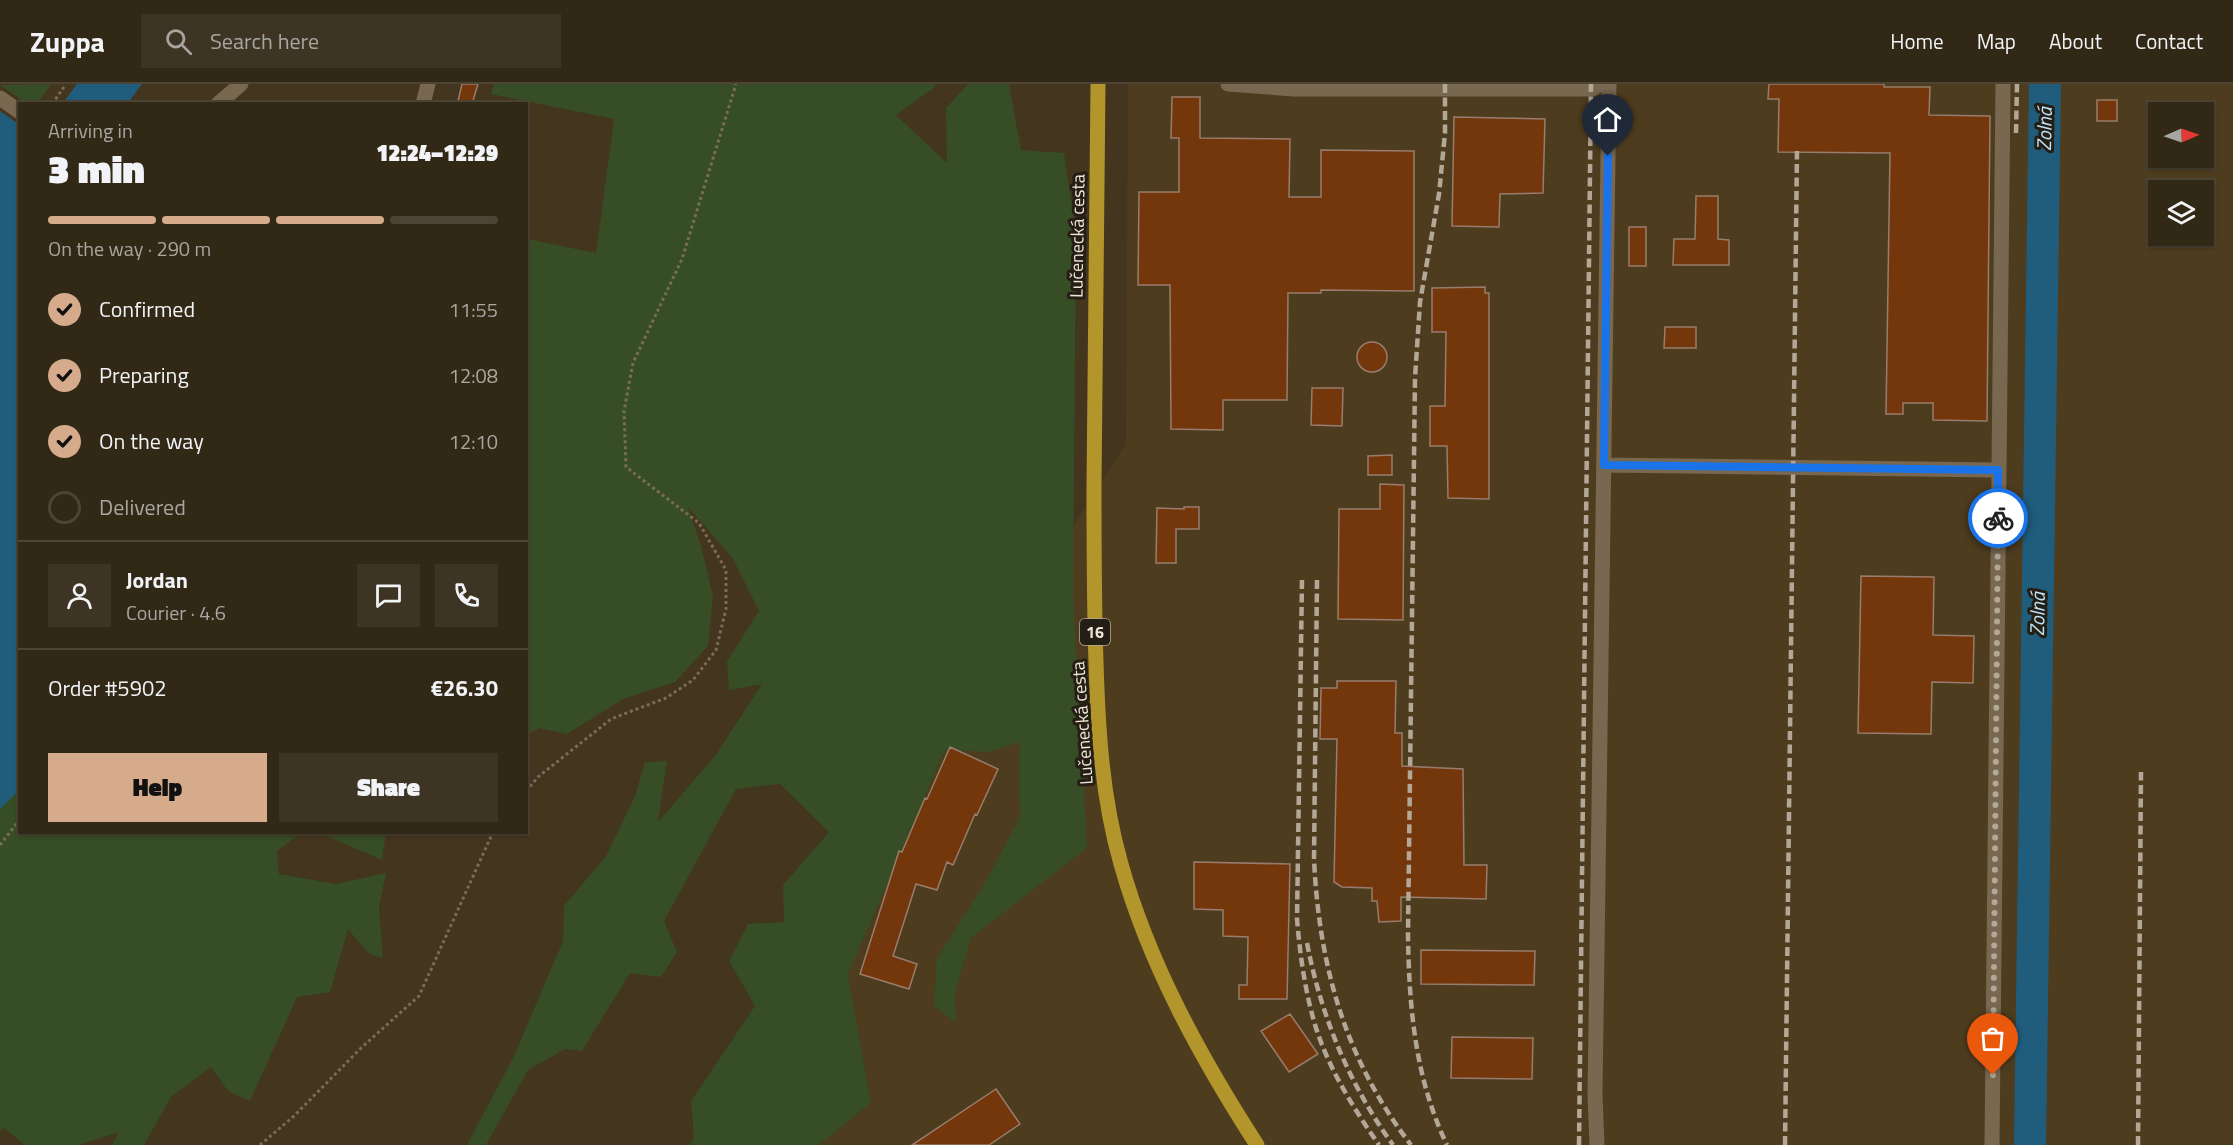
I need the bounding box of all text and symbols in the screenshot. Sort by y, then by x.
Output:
search box [141,14,561,68]
text: Zuppa [30,20,105,63]
text: Search here [210,24,319,58]
icon: search [162,25,195,58]
text: Home [1890,25,1944,57]
text: Map [1977,25,2016,57]
text: About [2049,25,2102,57]
text: Contact [2135,25,2203,57]
pin [1582,94,1633,156]
north arrow [2148,102,2214,168]
map controls [2148,102,2214,246]
icon: home [1591,103,1624,136]
water label: Zolná [2028,105,2060,151]
text: Arriving in [48,115,133,146]
text: 12:24–12:29 [376,136,498,170]
text: 3 min [48,139,145,198]
street label: Lučenecká cesta [1062,174,1092,298]
button: layers [2148,180,2214,246]
text: On the way · 290 m [48,233,211,264]
text: Confirmed [99,292,195,326]
icon: check [48,293,81,326]
text: 11:55 [449,294,498,325]
text: Preparing [99,358,189,392]
icon: check [48,359,81,392]
text: 12:08 [449,360,498,391]
text: On the way [99,424,204,458]
icon: check [48,425,81,458]
text: 12:10 [449,426,498,457]
courier [1968,488,2028,548]
text: Delivered [99,490,186,524]
icon: bike [1982,502,2015,535]
text: Jordan [126,563,188,597]
button: person [48,564,111,627]
button: chat [357,564,420,627]
button: phone [435,564,498,627]
water label: Zolná [2021,590,2053,636]
text: Courier · 4.6 [126,597,226,628]
road number: 16 [1080,619,1110,645]
street label: Lučenecká cesta [1064,660,1100,786]
text: Order #5902 [48,671,167,705]
text: €26.30 [431,671,498,705]
button: Help [48,753,267,822]
button: Share [279,753,498,822]
pin [1967,1013,2018,1075]
icon: bag [1976,1022,2009,1055]

